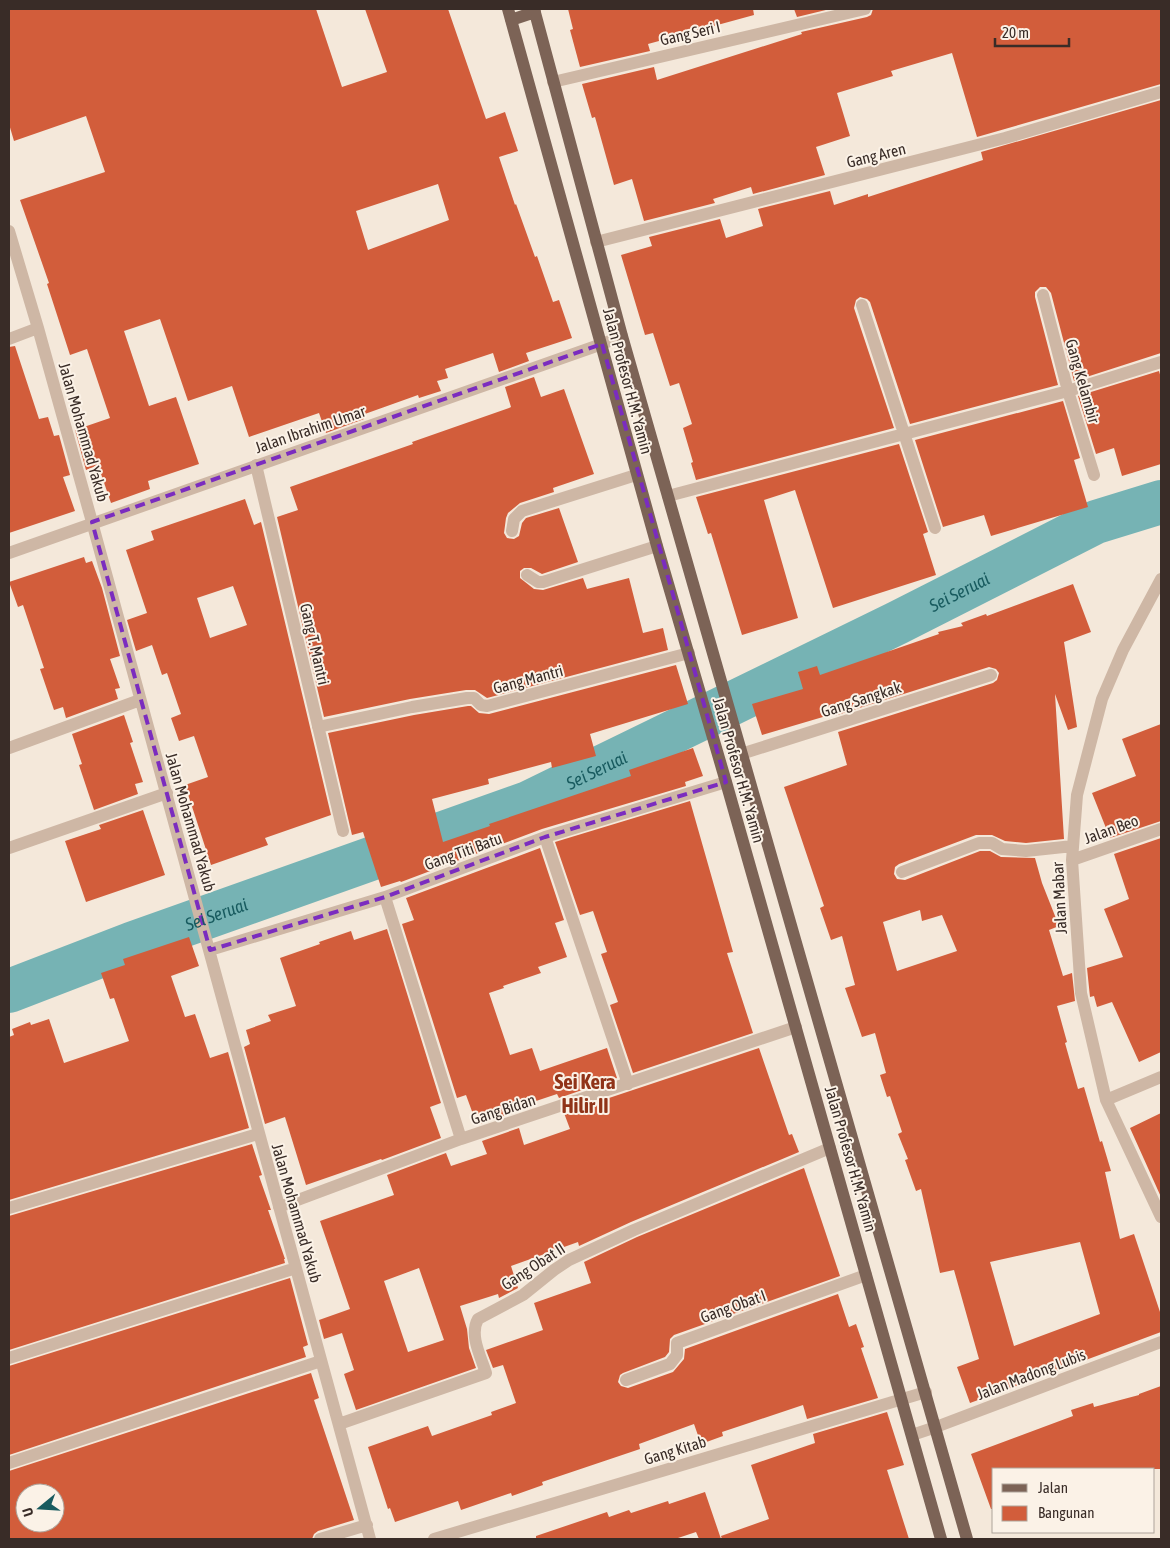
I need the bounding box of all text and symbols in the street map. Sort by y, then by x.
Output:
scale bar [995,15,1069,47]
street label: Gang Seri I [658,17,722,50]
text: 20 m [1002,24,1029,41]
street label: Gang Aren [845,139,908,172]
street label: Jalan Profesor H.M. Yamin [600,306,656,456]
street label: Gang Kelambir [1061,337,1104,426]
street label: Jalan Mohammad Yakub [56,360,112,504]
street label: Jalan Ibrahim Umar [252,402,368,456]
water label: Sei Seruai [924,568,992,616]
street label: Gang T. Mantri [296,602,333,687]
street label: Gang Mantri [491,661,565,698]
street label: Gang Sangkak [819,678,904,721]
street label: Jalan Profesor H.M. Yamin [710,695,768,845]
water label: Sei Seruai [562,746,630,794]
street label: Jalan Mohammad Yakub [163,750,219,894]
street label: Jalan Beo [1081,811,1141,847]
street label: Gang Titi Batu [422,829,504,874]
street label: Jalan Mabar [1048,861,1070,934]
water label: Sei Seruai [181,893,250,935]
district label: Sei Kera Hilir II [554,1069,616,1117]
street label: Jalan Profesor H.M. Yamin [822,1084,880,1234]
street label: Gang Bidan [468,1090,538,1129]
street label: Jalan Mohammad Yakub [269,1141,325,1285]
street label: Gang Obat II [498,1239,569,1294]
street label: Gang Obat I [698,1286,768,1327]
street label: Jalan Madong Lubis [974,1345,1089,1404]
street label: Gang Kitab [642,1432,708,1469]
legend [992,1468,1155,1533]
text: Jalan [1038,1479,1068,1496]
north arrow [15,1483,65,1533]
text: Bangunan [1038,1504,1095,1521]
text: U [19,1506,37,1518]

